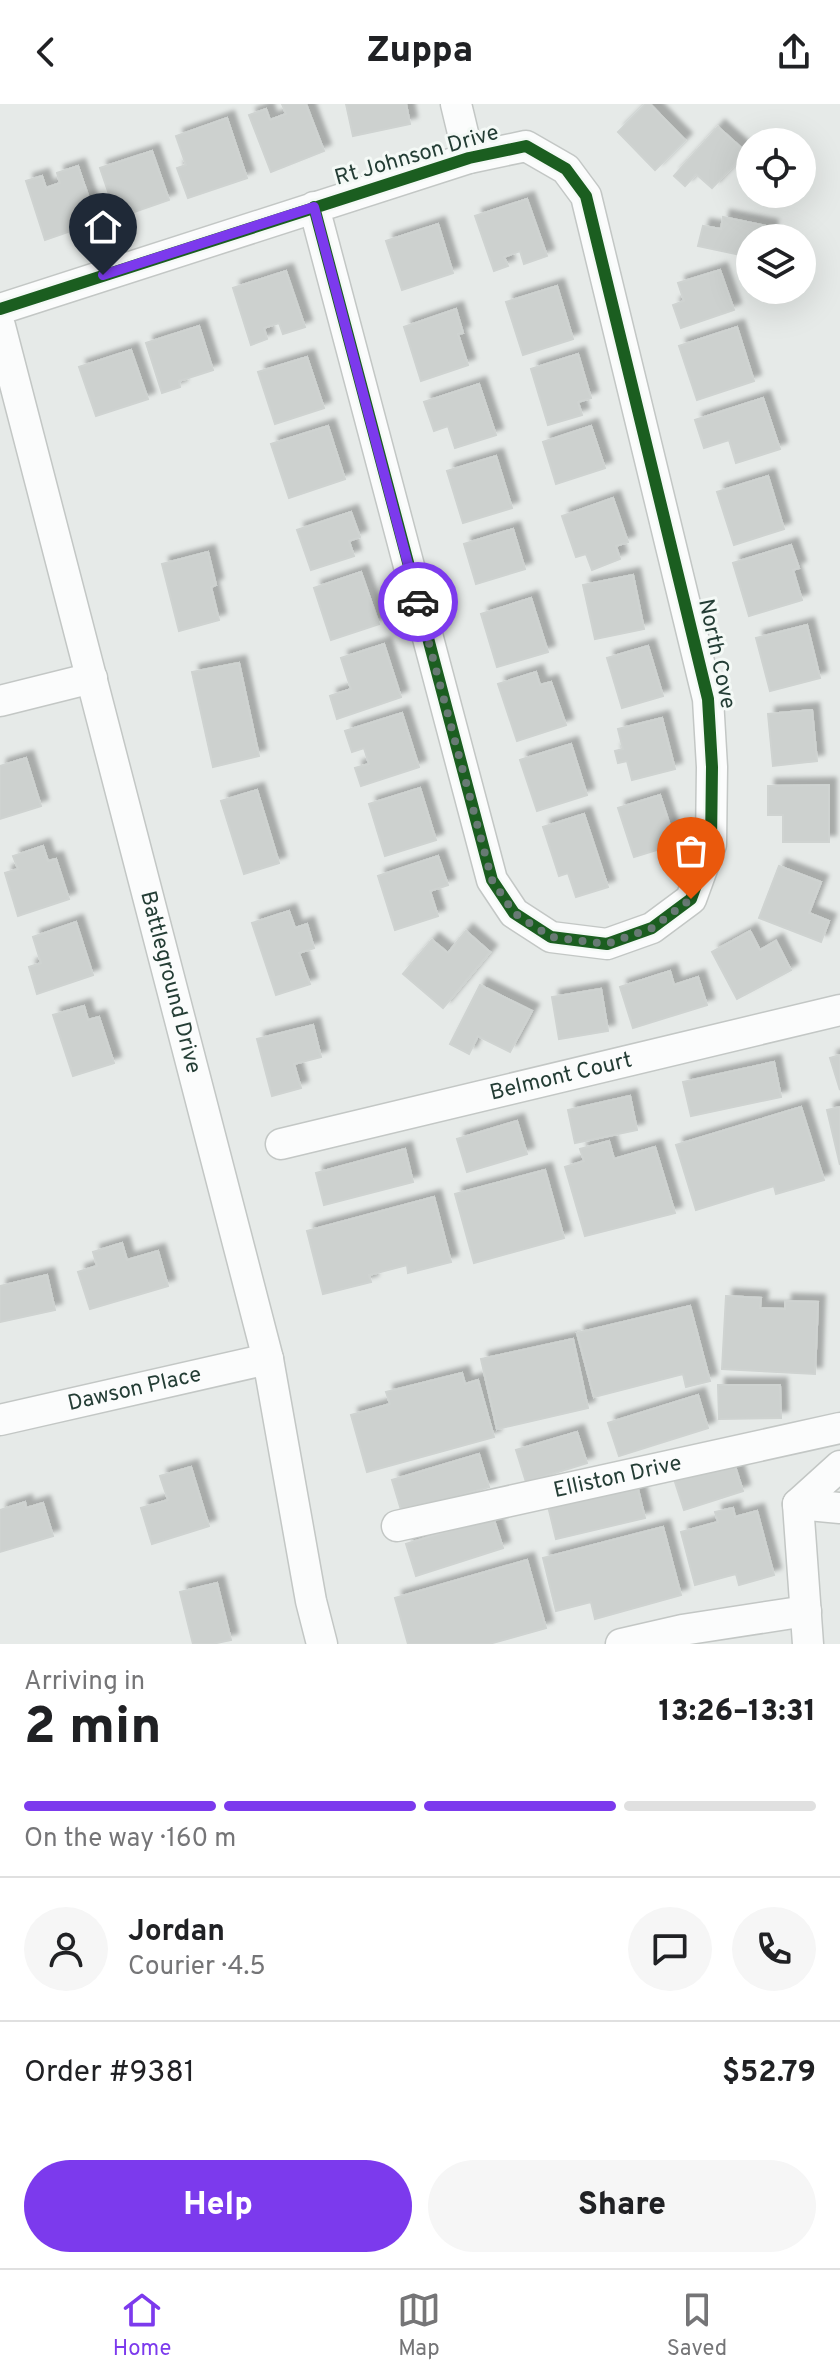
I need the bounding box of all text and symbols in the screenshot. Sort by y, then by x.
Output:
text: Zuppa [367,29,473,75]
icon: back [24,30,68,74]
icon: share [772,30,816,74]
street label: Rt Johnson Drive [332,120,502,192]
map controls [736,128,816,304]
button: locate [736,128,816,208]
pin [69,193,137,275]
icon: home [81,205,125,249]
button: layers [736,224,816,304]
courier [378,562,458,642]
icon: car [396,580,440,624]
street label: North Cove [691,597,741,711]
pin [657,817,725,899]
icon: bag [669,829,713,873]
street label: Battleground Drive [134,888,207,1076]
street label: Belmont Court [487,1047,635,1107]
street label: Dawson Place [65,1361,204,1418]
street label: Elliston Drive [551,1450,684,1504]
text: Arriving in [24,1666,145,1699]
text: 13:26–13:31 [659,1694,816,1731]
text: 2 min [24,1696,162,1762]
text: On the way · 160 m [24,1823,236,1856]
button: person [24,1907,108,1991]
button: chat [628,1907,712,1991]
button: phone [732,1907,816,1991]
text: Jordan [128,1914,225,1951]
text: Courier · 4.5 [128,1951,266,1984]
text: Order #9381 [24,2055,195,2092]
text: $52.79 [722,2055,816,2092]
button: Help [24,2160,412,2252]
button: Share [428,2160,816,2252]
tab: Home [113,2288,171,2363]
tab: Map [397,2288,441,2363]
tab: Saved [667,2288,727,2363]

